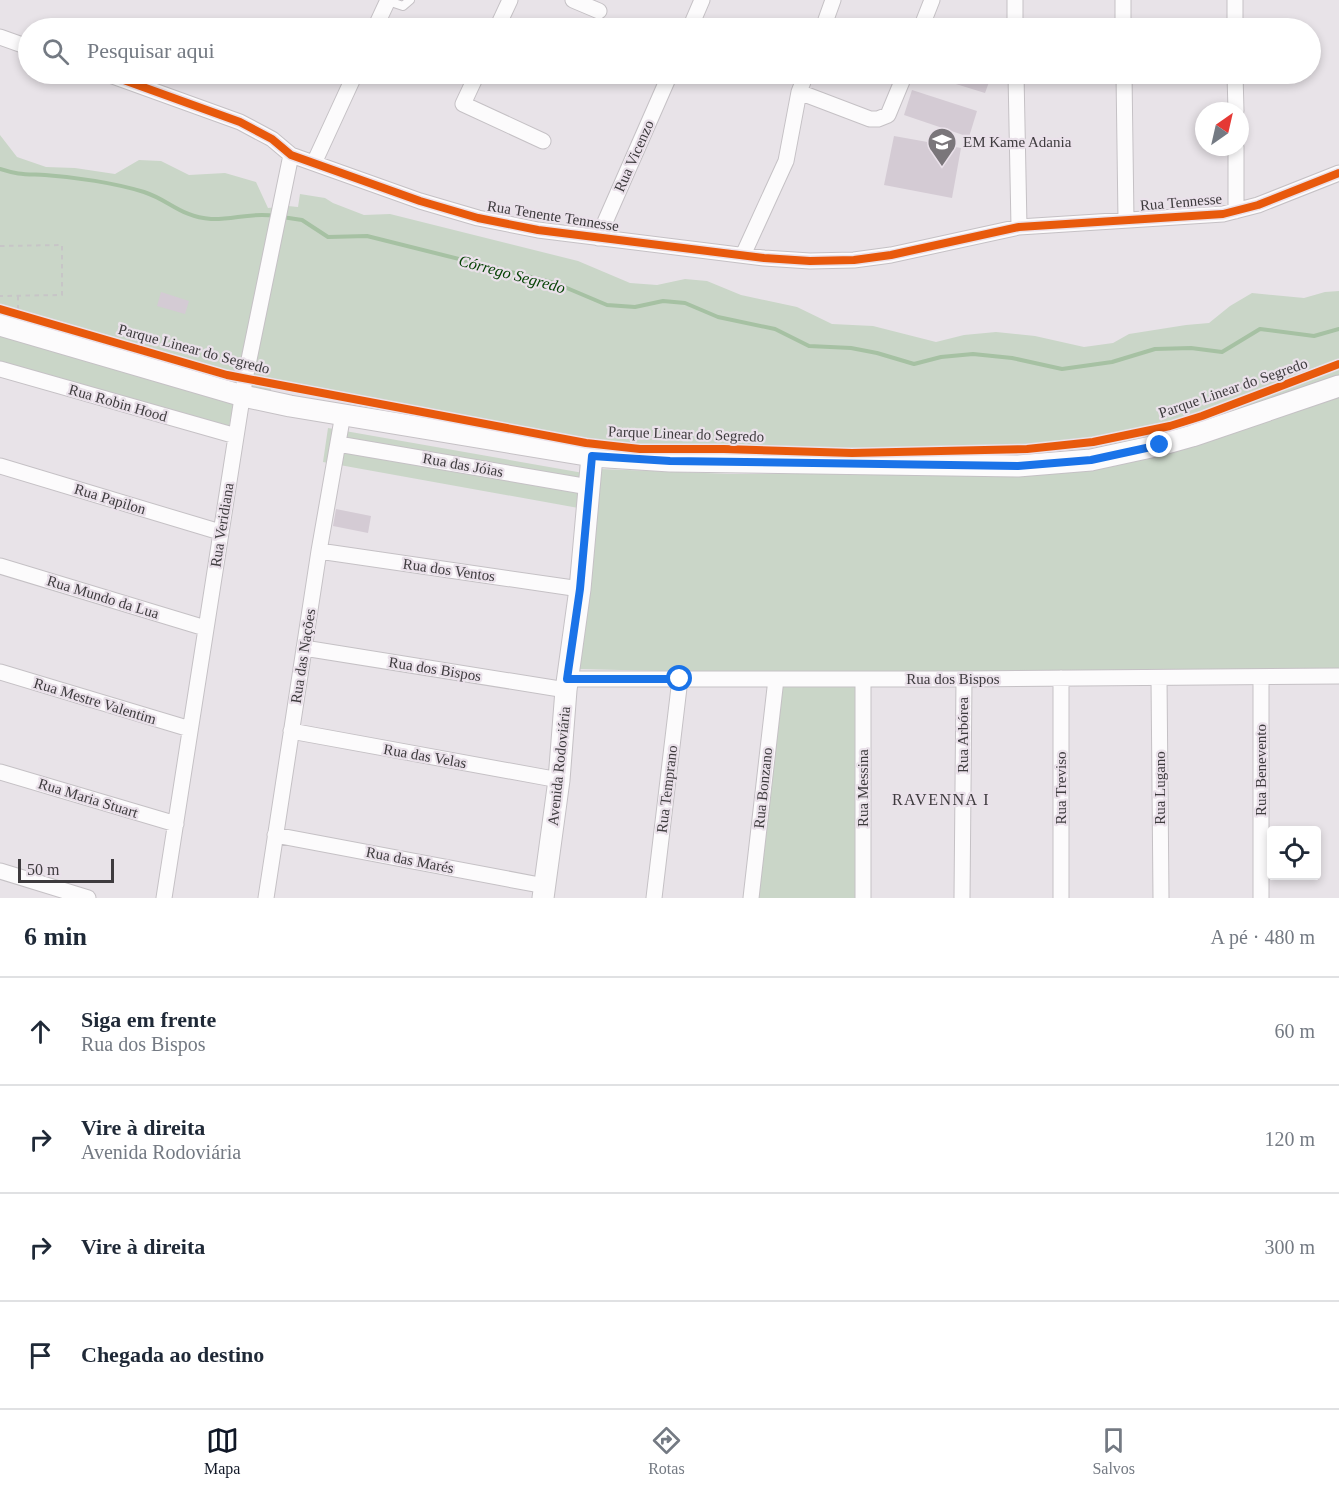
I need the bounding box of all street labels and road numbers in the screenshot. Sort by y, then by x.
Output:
street label: Rua Vicenzo [611,118,657,194]
street label: Rua Tennesse [1139,190,1223,214]
street label: Rua Tenente Tennesse [486,198,620,234]
street label: Parque Linear do Segredo [116,321,272,377]
street label: Parque Linear do Segredo [1157,355,1309,421]
street label: Rua Robin Hood [67,381,170,425]
street label: Parque Linear do Segredo [608,423,764,445]
street label: Rua das Jóias [421,450,505,480]
street label: Rua Papilon [72,481,148,518]
street label: Rua Veridiana [207,481,237,568]
street label: Rua dos Ventos [402,556,496,584]
street label: Rua Mundo da Lua [45,572,161,622]
street label: Rua das Nações [288,607,318,705]
street label: Rua dos Bispos [388,654,483,684]
street label: Rua dos Bispos [906,671,1000,687]
street label: Rua Mestre Valentim [32,675,158,727]
street label: Rua Arbórea [955,697,971,773]
street label: Avenida Rodoviária [545,705,573,827]
street label: Rua Benevento [1253,724,1269,816]
street label: Rua das Velas [382,741,468,771]
street label: Rua Temprano [654,744,680,834]
street label: Rua Bonzano [751,747,775,829]
street label: Rua Messina [855,749,871,827]
street label: Rua Lugano [1152,751,1168,825]
street label: Rua Treviso [1053,752,1069,824]
street label: Rua Maria Stuart [36,775,141,821]
street label: Rua das Marés [365,844,455,876]

